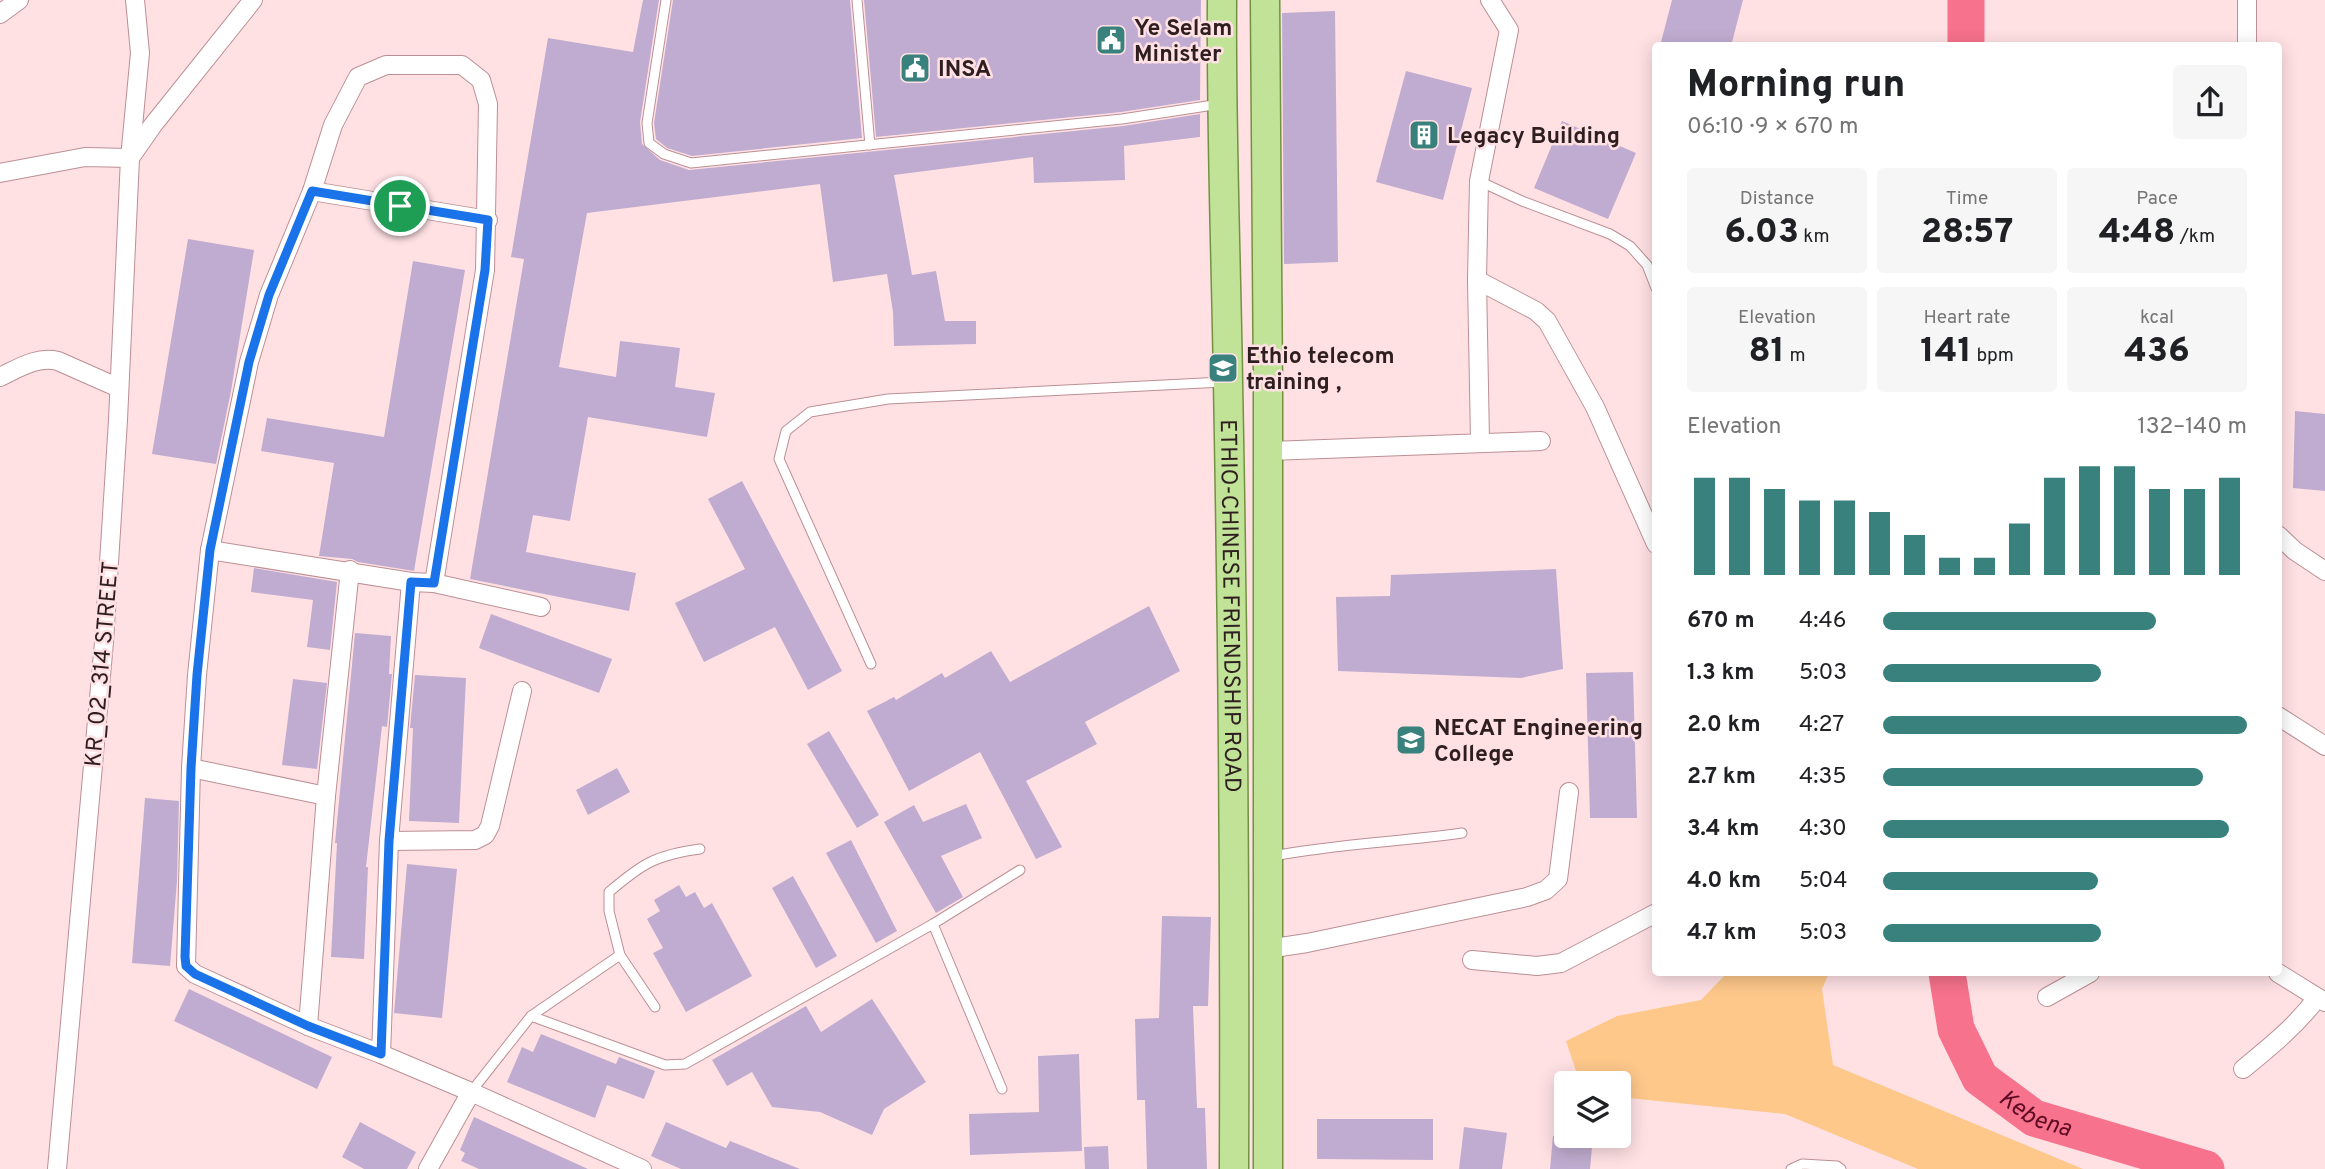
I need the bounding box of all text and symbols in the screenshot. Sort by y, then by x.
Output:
place label: Ye Selam Minister [1134,15,1232,70]
public building icon: Ye Selam Minister [1094,23,1128,57]
public building icon: INSA [898,51,932,85]
place label: INSA [938,56,991,85]
text: Morning run [1687,62,1905,111]
button: share [2173,65,2247,139]
text: 06:10 · 9 × 670 m [1687,113,1858,142]
building icon: Legacy Building [1407,118,1441,152]
place label: Legacy Building [1447,123,1620,152]
pin [370,176,430,236]
icon: arrive [381,187,419,225]
text: Distance [1740,187,1814,211]
text: Time [1946,187,1988,211]
text: Pace [2136,187,2178,211]
text: 6.03 [1724,211,1799,255]
text: 28:57 [1921,211,2013,255]
text: 4:48 [2099,211,2175,255]
text: km [1799,225,1830,249]
text: /km [2175,225,2215,249]
text: Elevation [1738,306,1816,330]
text: Heart rate [1924,306,2010,330]
text: kcal [2140,306,2174,330]
text: 81 [1748,330,1785,374]
text: 141 [1920,330,1972,374]
text: 436 [2124,330,2190,374]
place label: Ethio telecom training , [1246,343,1395,398]
text: m [1785,344,1806,368]
text: bpm [1972,344,2014,368]
school or university icon: Ethio telecom training , [1206,351,1240,385]
text: Elevation [1687,413,1782,442]
text: 132–140 m [2137,413,2247,442]
street label: ETHIO-CHINESE FRIENDSHIP ROAD [1212,419,1245,793]
street label: KR_02_314 STREET [80,560,127,768]
text: 670 m [1687,607,1755,636]
text: 4:46 [1799,607,1846,636]
text: 1.3 km [1687,659,1754,688]
text: 5:03 [1799,659,1847,688]
text: 2.0 km [1687,711,1761,740]
text: 4:27 [1799,711,1844,740]
place label: NECAT Engineering College [1434,715,1643,770]
school or university icon: NECAT Engineering College [1394,723,1428,757]
text: 2.7 km [1687,763,1756,792]
text: 4:35 [1799,763,1847,792]
text: 3.4 km [1687,815,1759,844]
text: 4:30 [1799,815,1847,844]
text: 4.0 km [1687,867,1761,896]
text: 5:04 [1799,867,1848,896]
text: 4.7 km [1687,919,1757,948]
text: 5:03 [1799,919,1847,948]
map controls [1554,1071,1631,1148]
button: layers [1554,1071,1631,1148]
water label: Kebena [1992,1084,2075,1145]

